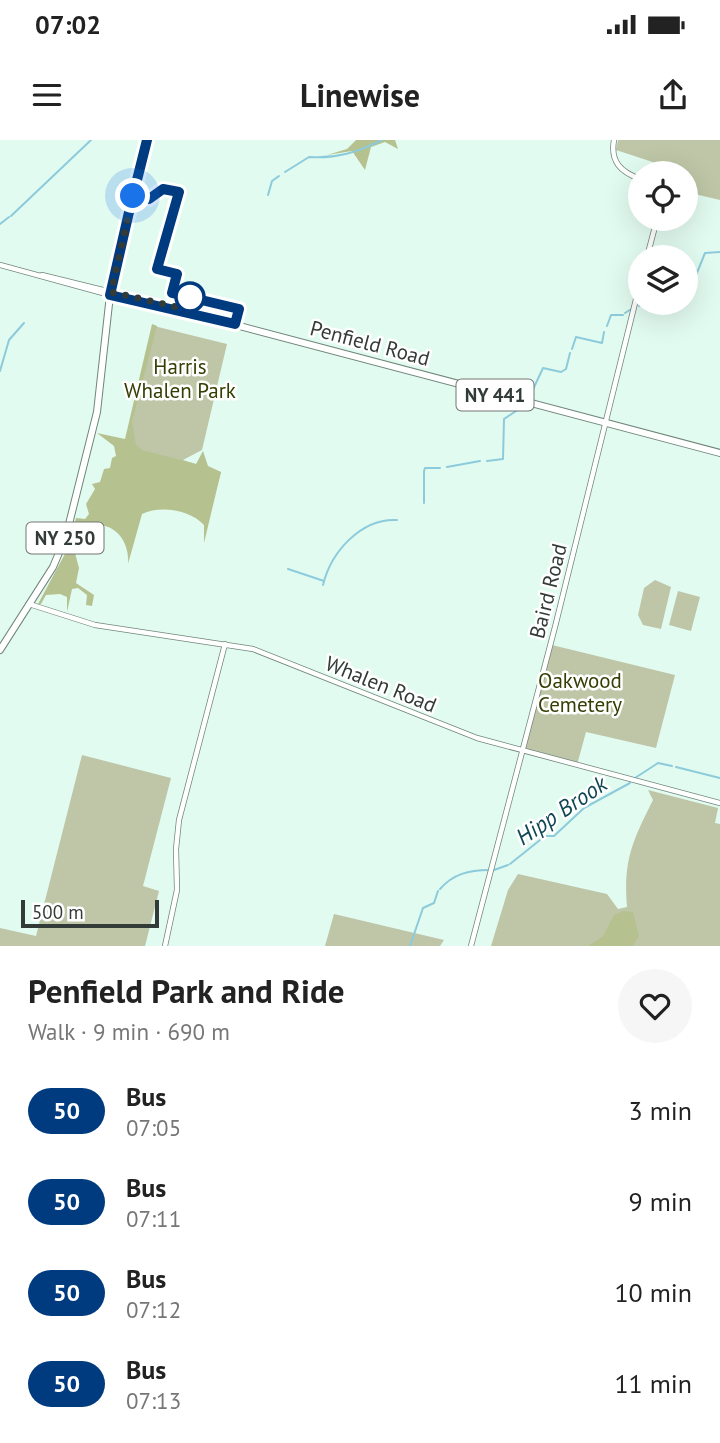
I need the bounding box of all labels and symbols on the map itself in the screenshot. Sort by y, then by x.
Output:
your location [115,178,150,213]
unlabelled marker [175,282,205,312]
street label: Penfield Road [307,314,433,372]
park label: Harris Whalen Park [124,353,236,404]
road number: NY 441 [456,380,534,410]
road number: NY 250 [27,522,104,554]
street label: Baird Road [523,541,573,641]
street label: Whalen Road [321,649,441,719]
park label: Oakwood Cemetery [538,667,622,718]
water label: Hipp Brook [510,768,613,851]
scale bar [21,897,159,929]

